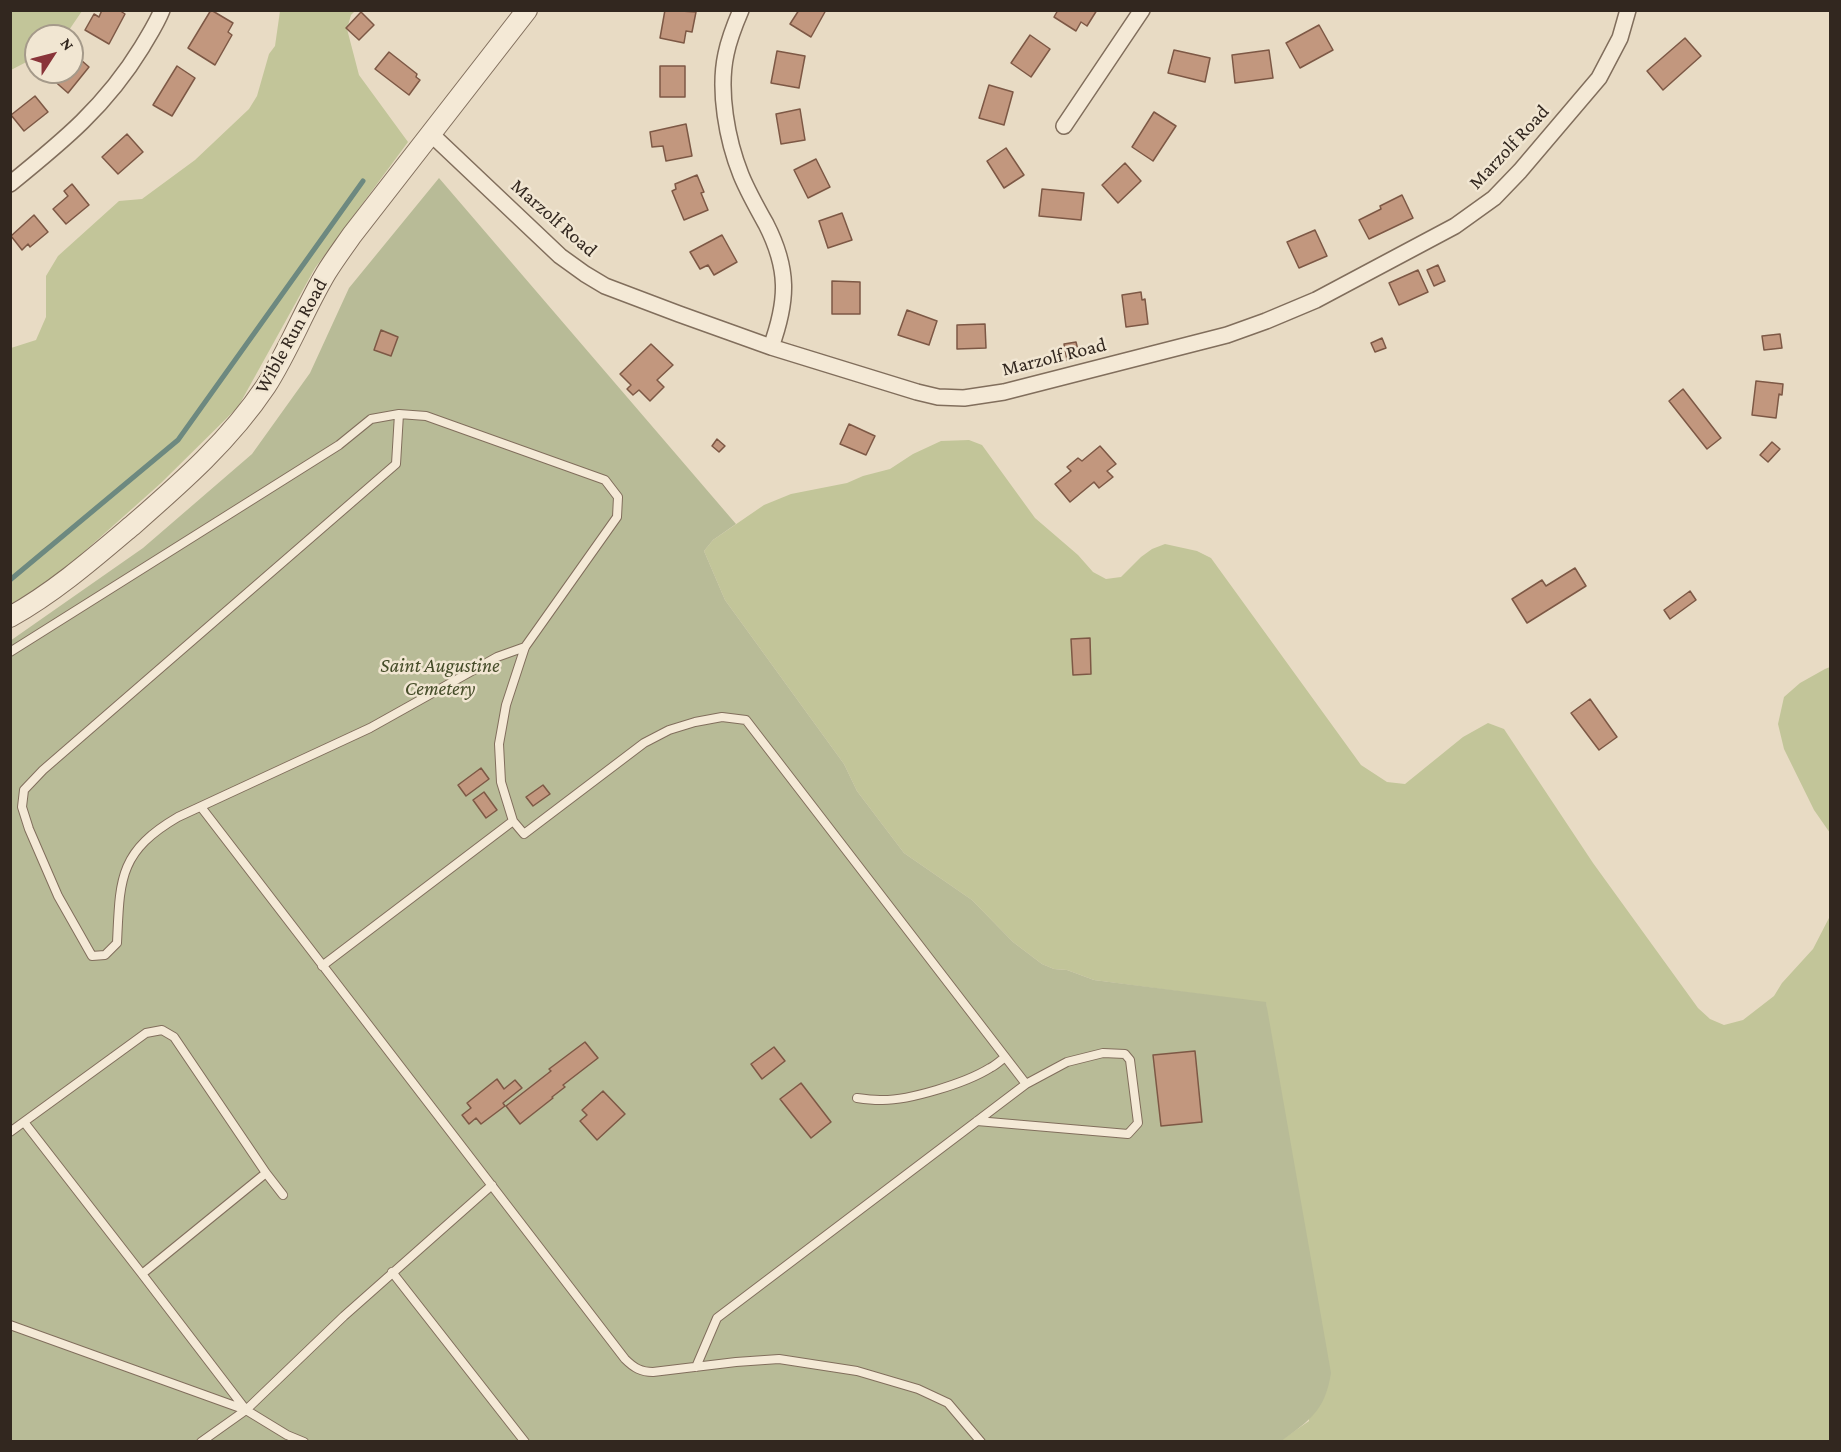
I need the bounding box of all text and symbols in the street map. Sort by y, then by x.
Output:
north arrow [24,24,84,84]
text: N [57,35,77,54]
street label: Marzolf Road [1464,100,1554,194]
street label: Marzolf Road [506,174,602,262]
street label: Wible Run Road [250,274,332,398]
street label: Marzolf Road [999,332,1109,382]
park label: Saint Augustine Cemetery [380,654,500,701]

